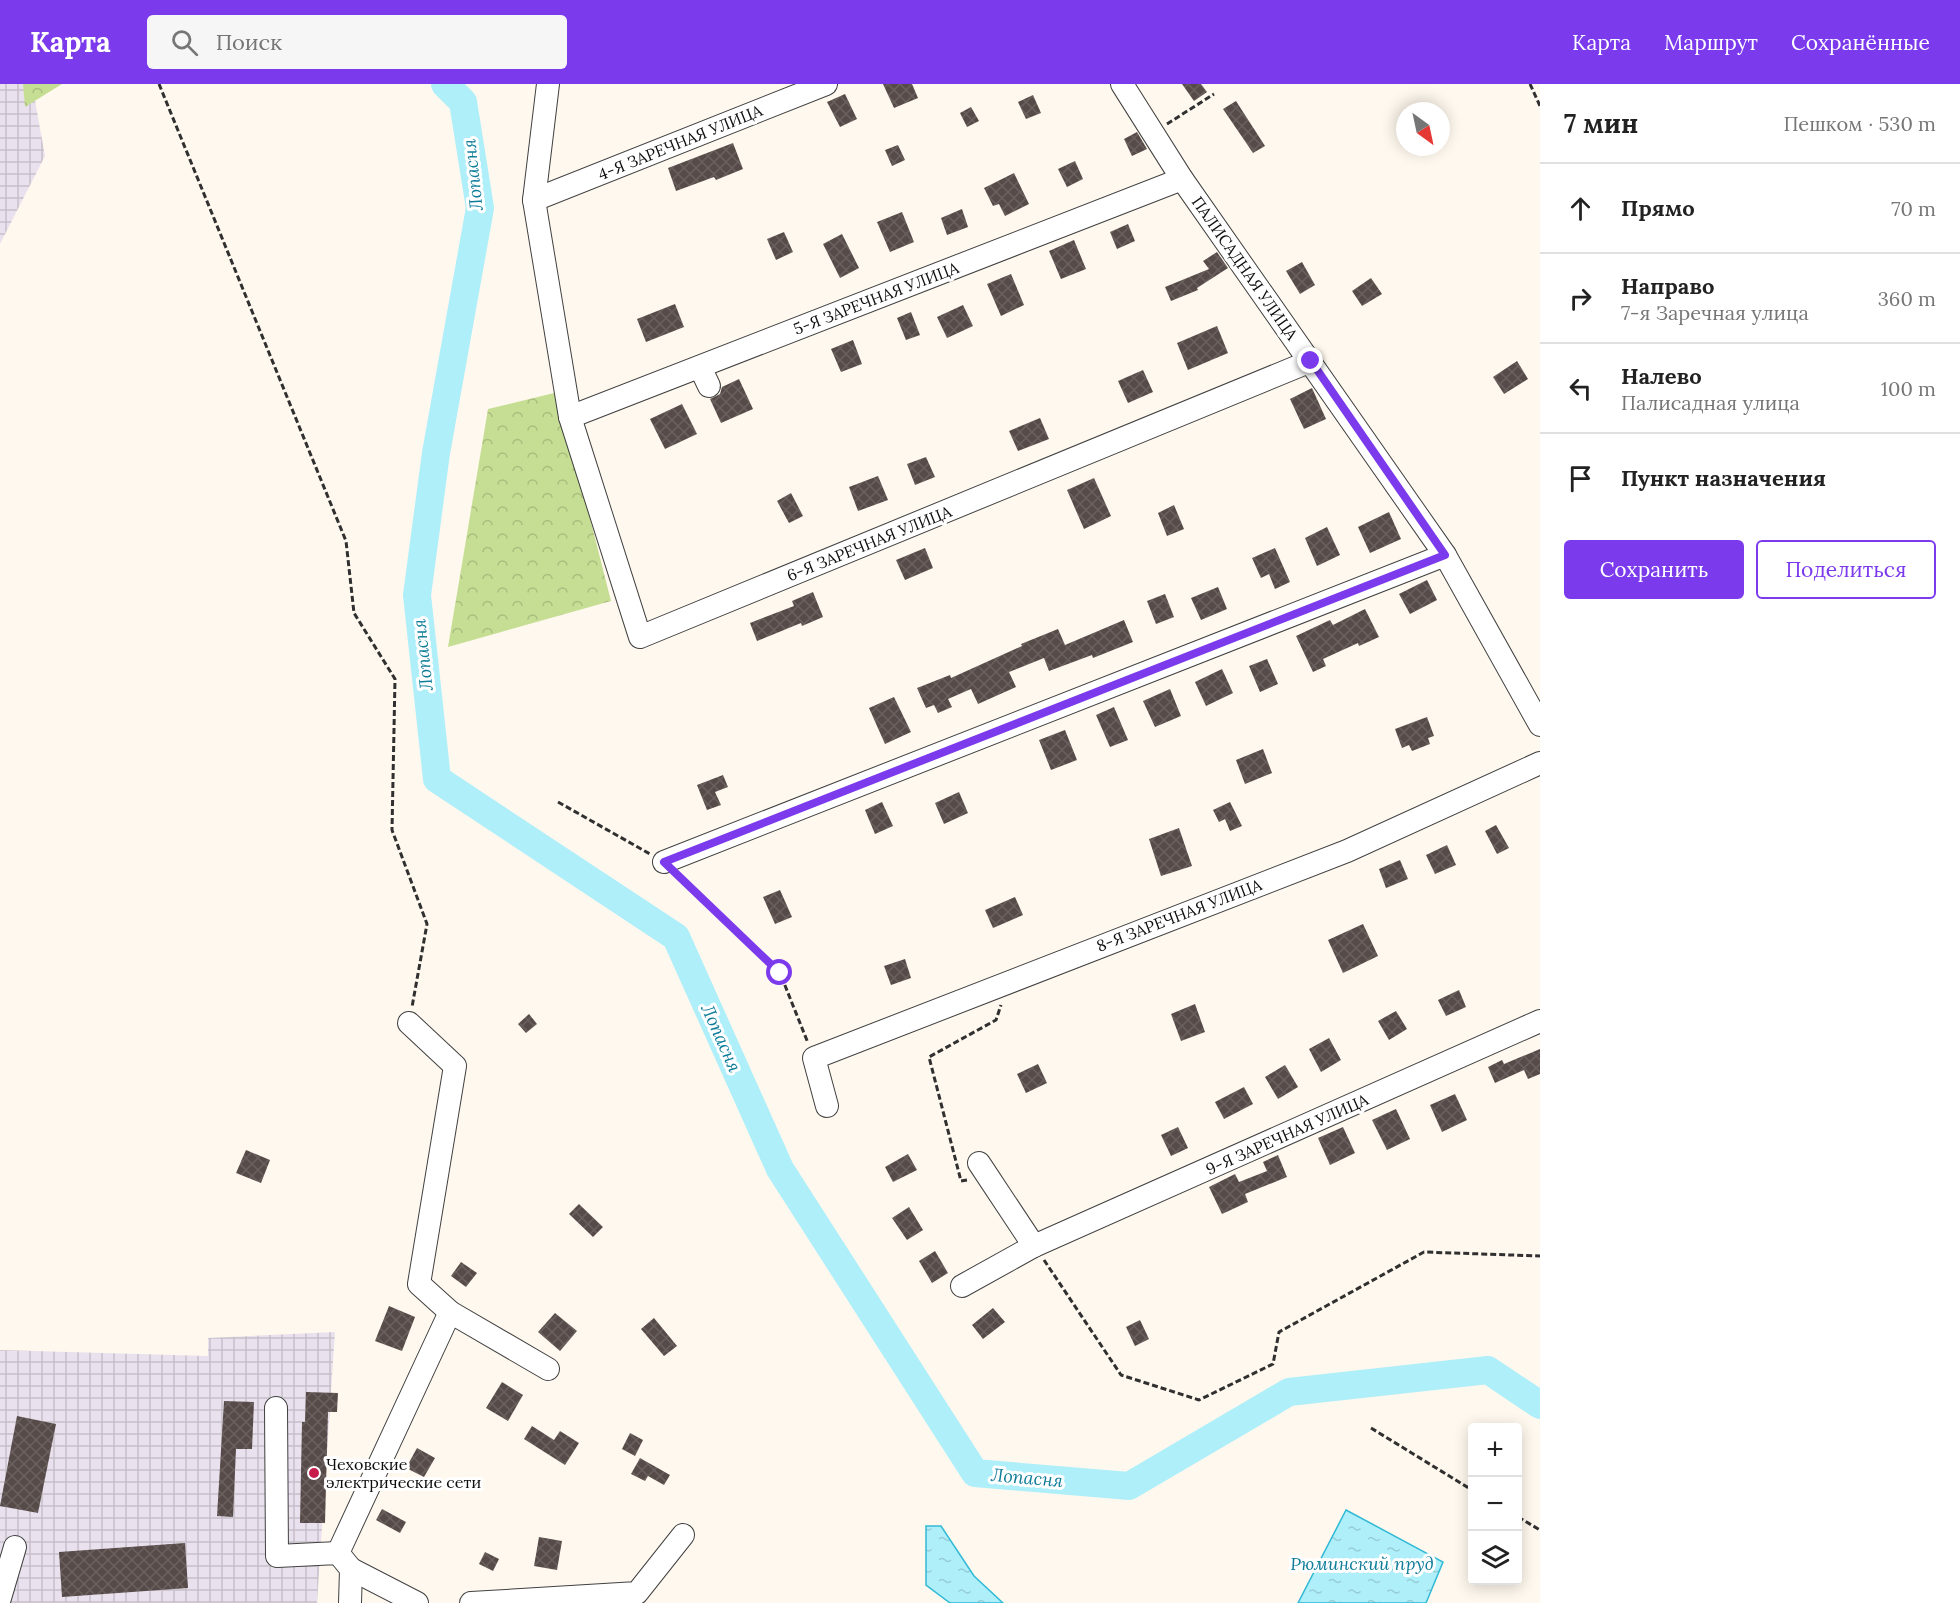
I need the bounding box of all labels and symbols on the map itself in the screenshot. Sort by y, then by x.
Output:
street label: 4-Я ЗАРЕЧНАЯ УЛИЦА [595,100,766,184]
north arrow [1396,102,1450,156]
water label: Лопасня [457,138,488,212]
street label: ПАЛИСАДНАЯ УЛИЦА [1188,192,1303,345]
street label: 5-Я ЗАРЕЧНАЯ УЛИЦА [791,257,962,339]
route end [1297,347,1323,373]
street label: 6-Я ЗАРЕЧНАЯ УЛИЦА [784,500,955,585]
water label: Лопасня [407,618,438,692]
street label: 8-Я ЗАРЕЧНАЯ УЛИЦА [1093,874,1265,956]
route start [766,959,792,985]
water label: Лопасня [696,1000,747,1075]
street label: 9-Я ЗАРЕЧНАЯ УЛИЦА [1203,1089,1372,1179]
place label: Чеховские электрические сети [326,1454,481,1492]
water label: Лопасня [990,1463,1064,1492]
marker: Чеховские электрические сети [307,1466,321,1480]
water label: Рюминский пруд [1290,1552,1434,1575]

